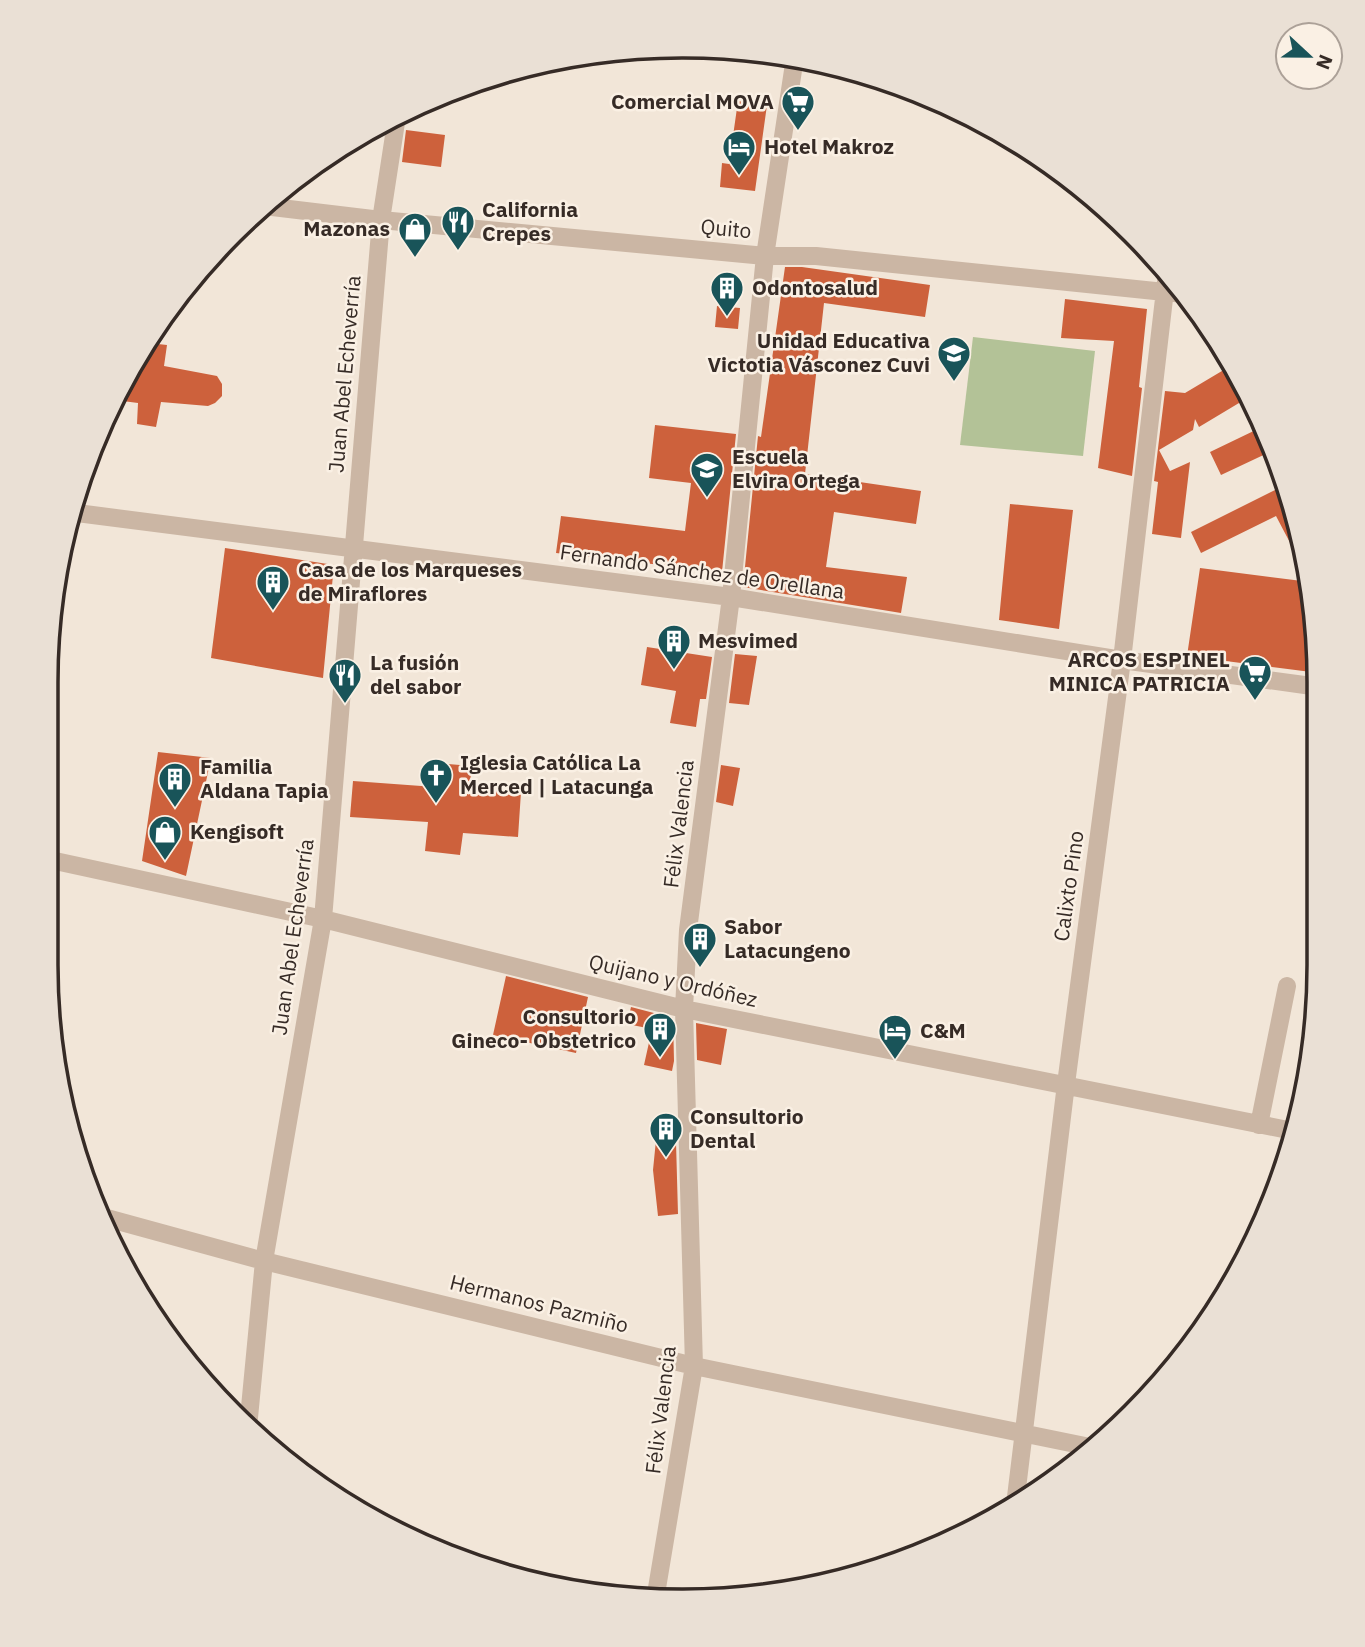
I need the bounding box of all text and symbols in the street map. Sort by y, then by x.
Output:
north arrow [1274,21,1344,91]
text: N [1311,51,1338,73]
supermarket icon: Comercial MOVA [779,83,817,132]
place label: Comercial MOVA [611,87,774,115]
hotel icon: Hotel Makroz [720,128,758,177]
place label: Hotel Makroz [764,132,894,160]
place label: California Crepes [482,195,578,247]
restaurant icon: California Crepes [439,203,477,252]
shop icon: Mazonas [396,210,434,259]
street label: Quito [699,212,753,244]
place label: Mazonas [303,214,390,242]
building icon: Odontosalud [708,269,746,318]
place label: Odontosalud [752,273,878,301]
street label: Juan Abel Echeverría [321,274,367,474]
place label: Unidad Educativa Victotia Vásconez Cuvi [707,326,930,378]
school or university icon: Unidad Educativa Victotia Vásconez Cuvi [935,334,973,383]
place label: Escuela Elvira Ortega [732,442,860,494]
school or university icon: Escuela Elvira Ortega [688,450,726,499]
street label: Fernando Sánchez de Orellana [558,537,846,605]
place label: Casa de los Marqueses de Miraflores [298,555,522,607]
building icon: Casa de los Marqueses de Miraflores [254,563,292,612]
building icon: Mesvimed [655,622,693,671]
place label: Mesvimed [698,626,798,654]
place label: ARCOS ESPINEL MINICA PATRICIA [1049,645,1230,697]
place label: La fusión del sabor [370,648,462,700]
supermarket icon: ARCOS ESPINEL MINICA PATRICIA [1236,653,1274,702]
restaurant icon: La fusión del sabor [326,656,364,705]
place label: Iglesia Católica La Merced | Latacunga [460,748,654,800]
place label: Familia Aldana Tapia [200,752,328,804]
church icon: Iglesia Católica La Merced | Latacunga [417,756,455,805]
street label: Félix Valencia [656,758,700,890]
building icon: Familia Aldana Tapia [156,760,194,809]
shop icon: Kengisoft [146,813,184,862]
place label: Kengisoft [190,817,284,845]
street label: Calixto Pino [1046,829,1090,943]
street label: Juan Abel Echeverría [264,837,320,1037]
place label: Sabor Latacungeno [724,912,851,964]
building icon: Sabor Latacungeno [681,920,719,969]
street label: Quijano y Ordóñez [586,947,760,1013]
place label: Consultorio Gineco- Obstetrico [451,1002,636,1054]
building icon: Consultorio Gineco- Obstetrico [641,1010,679,1059]
hotel icon: C&M [876,1012,914,1061]
place label: C&M [920,1016,966,1044]
place label: Consultorio Dental [690,1102,804,1154]
building icon: Consultorio Dental [647,1110,685,1159]
street label: Hermanos Pazmiño [447,1267,632,1339]
street label: Félix Valencia [638,1344,682,1476]

